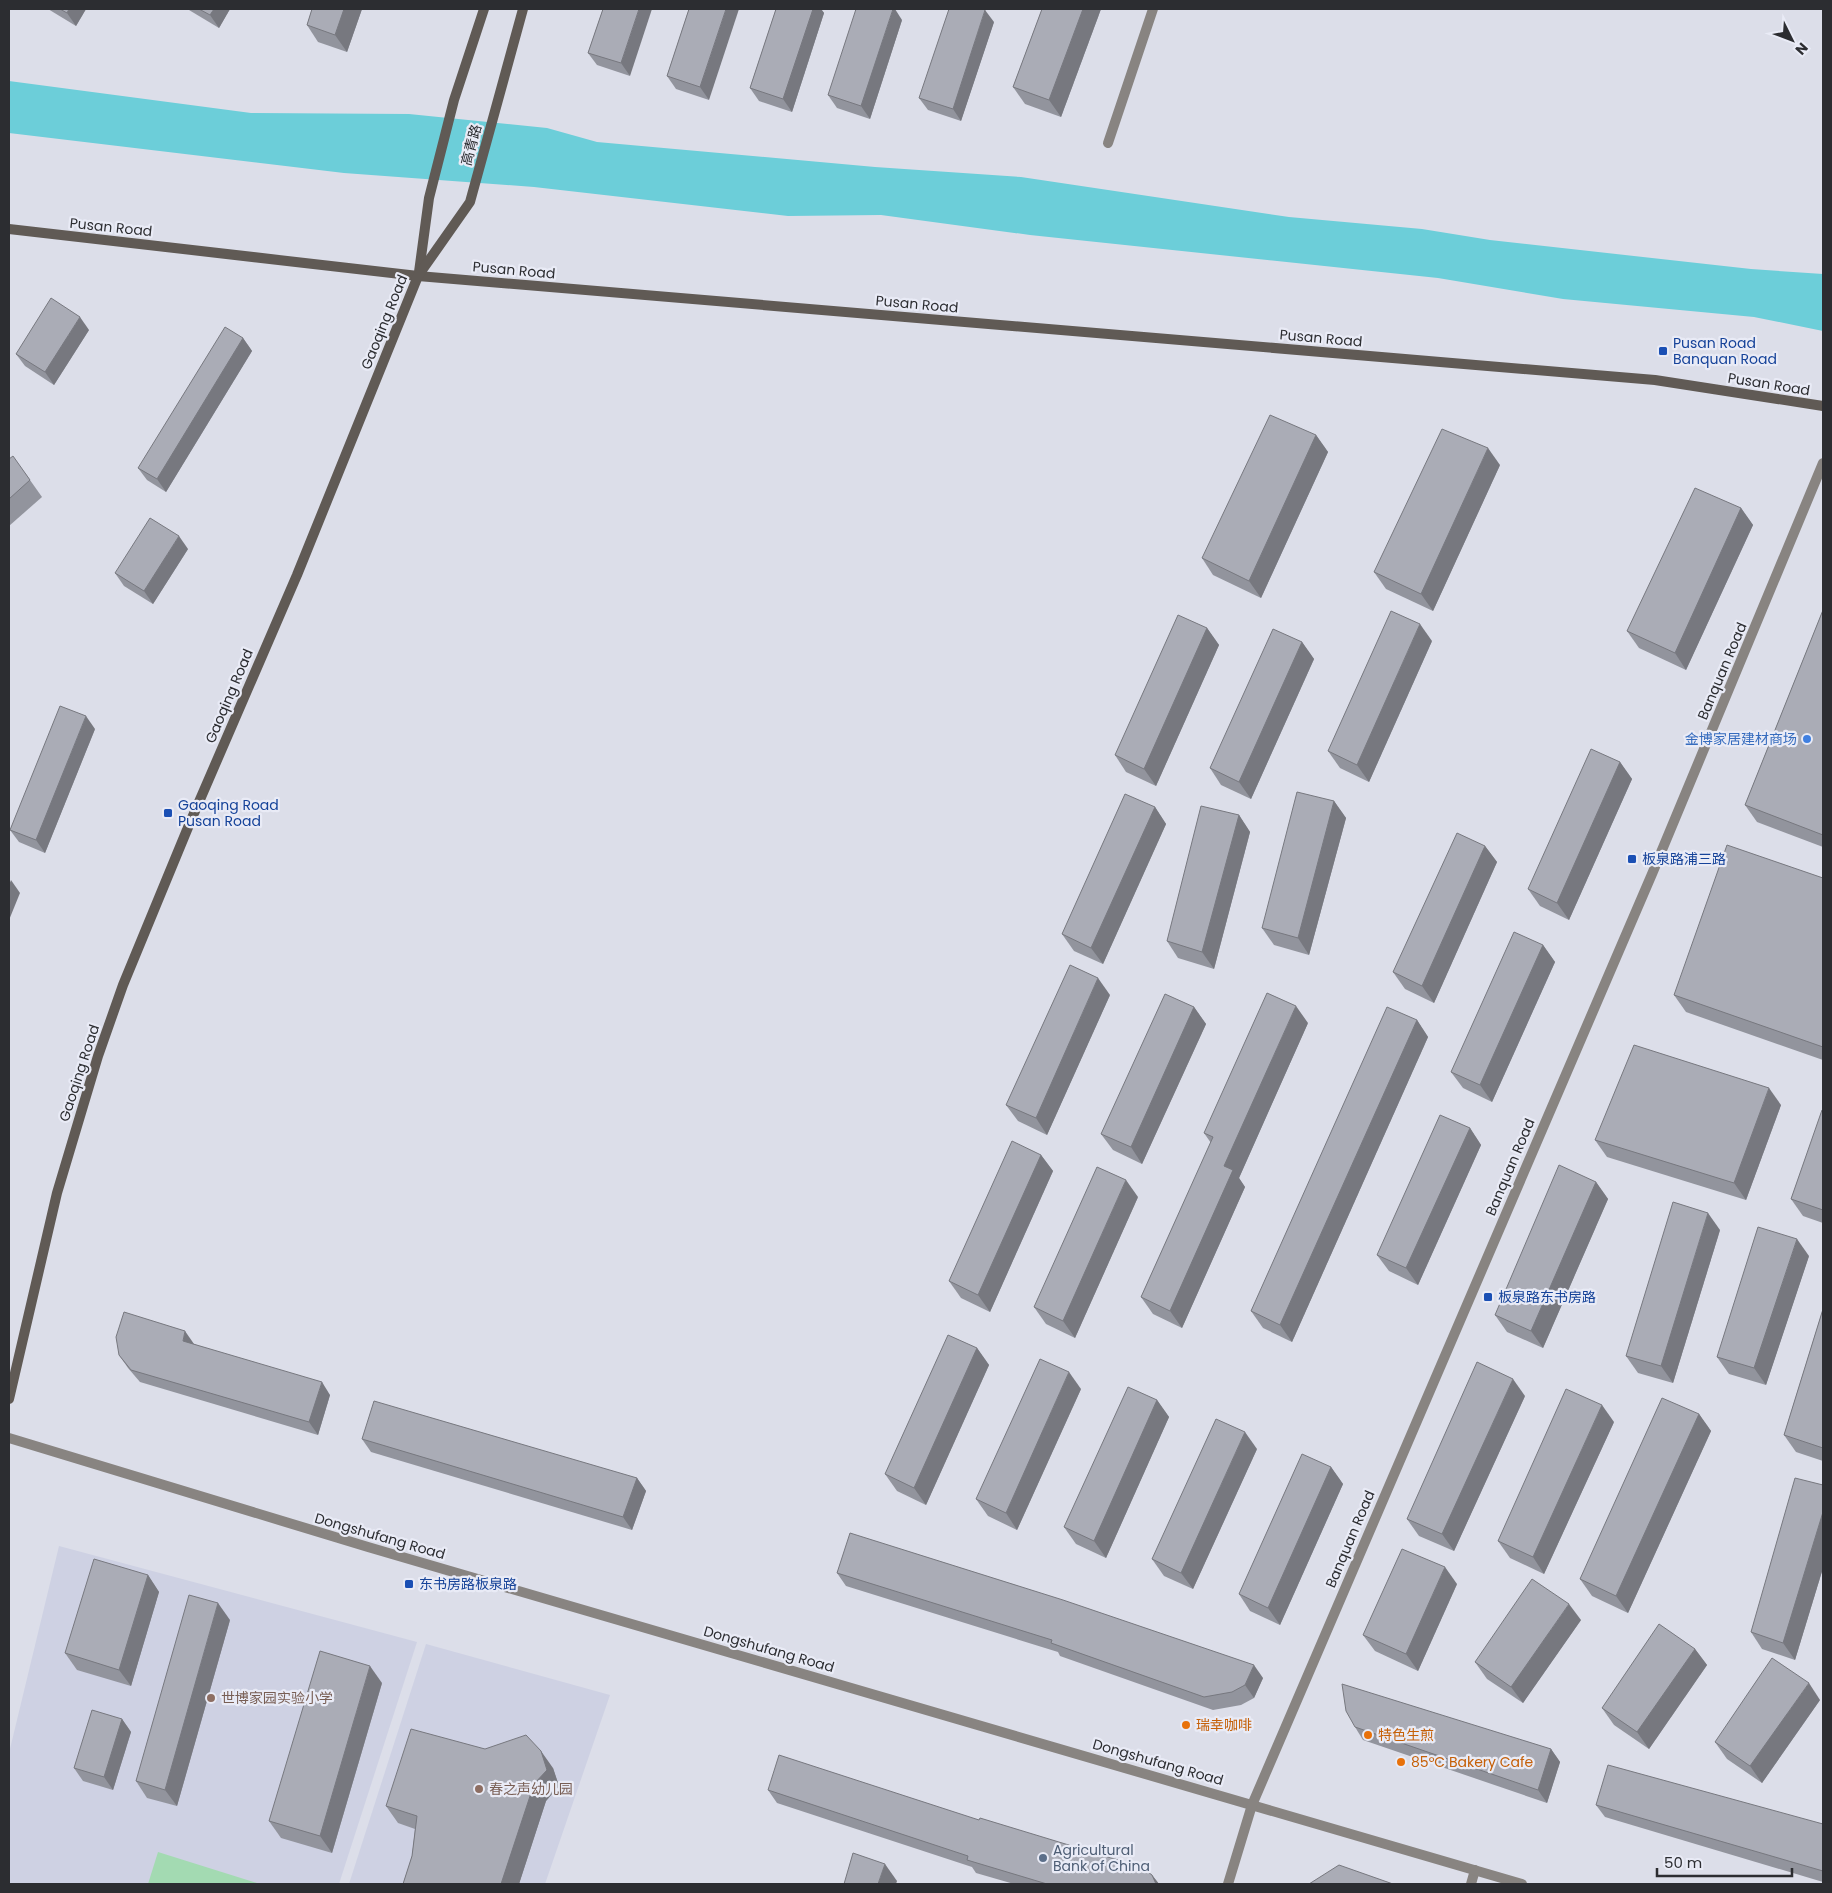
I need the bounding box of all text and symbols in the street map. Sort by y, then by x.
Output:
north arrow [1767,15,1817,65]
text: N [1791,38,1813,59]
street label: 高青路 [456,122,486,168]
street label: Pusan Road [69,213,153,241]
street label: Pusan Road [472,256,556,284]
street label: Gaoqing Road [356,272,412,372]
street label: Pusan Road [875,290,959,318]
street label: Pusan Road [1279,324,1363,352]
place label: Pusan Road Banquan Road [1673,333,1777,369]
marker: Pusan Road Banquan Road [1657,345,1669,357]
street label: Pusan Road [1726,368,1812,400]
street label: Banquan Road [1692,619,1752,723]
street label: Gaoqing Road [200,646,258,746]
place label: 金博家居建材商场 [1685,729,1797,749]
marker: 金博家居建材商场 [1801,733,1813,745]
place label: Gaoqing Road Pusan Road [178,795,279,831]
marker: Gaoqing Road Pusan Road [162,807,174,819]
place label: 板泉路浦三路 [1642,849,1726,869]
marker: 板泉路浦三路 [1626,853,1638,865]
street label: Gaoqing Road [54,1022,104,1124]
street label: Banquan Road [1480,1115,1540,1219]
place label: 板泉路东书房路 [1498,1287,1596,1307]
marker: 板泉路东书房路 [1482,1291,1494,1303]
street label: Banquan Road [1320,1487,1380,1591]
street label: Dongshufang Road [312,1508,448,1564]
place label: 东书房路板泉路 [419,1574,517,1594]
marker: 东书房路板泉路 [403,1578,415,1590]
street label: Dongshufang Road [701,1621,837,1677]
place label: 世博家园实验小学 [221,1688,333,1708]
marker: 世博家园实验小学 [205,1692,217,1704]
place label: 瑞幸咖啡 [1196,1715,1252,1735]
marker: 瑞幸咖啡 [1180,1719,1192,1731]
place label: 特色生煎 [1378,1725,1434,1745]
marker: 特色生煎 [1362,1729,1374,1741]
street label: Dongshufang Road [1090,1734,1226,1790]
place label: 85°C Bakery Cafe [1411,1752,1534,1772]
marker: 85°C Bakery Cafe [1395,1756,1407,1768]
place label: 春之声幼儿园 [489,1779,573,1799]
marker: 春之声幼儿园 [473,1783,485,1795]
place label: Agricultural Bank of China [1053,1840,1150,1876]
scale bar [1657,1846,1792,1878]
marker: Agricultural Bank of China [1037,1852,1049,1864]
text: 50 m [1664,1852,1702,1873]

